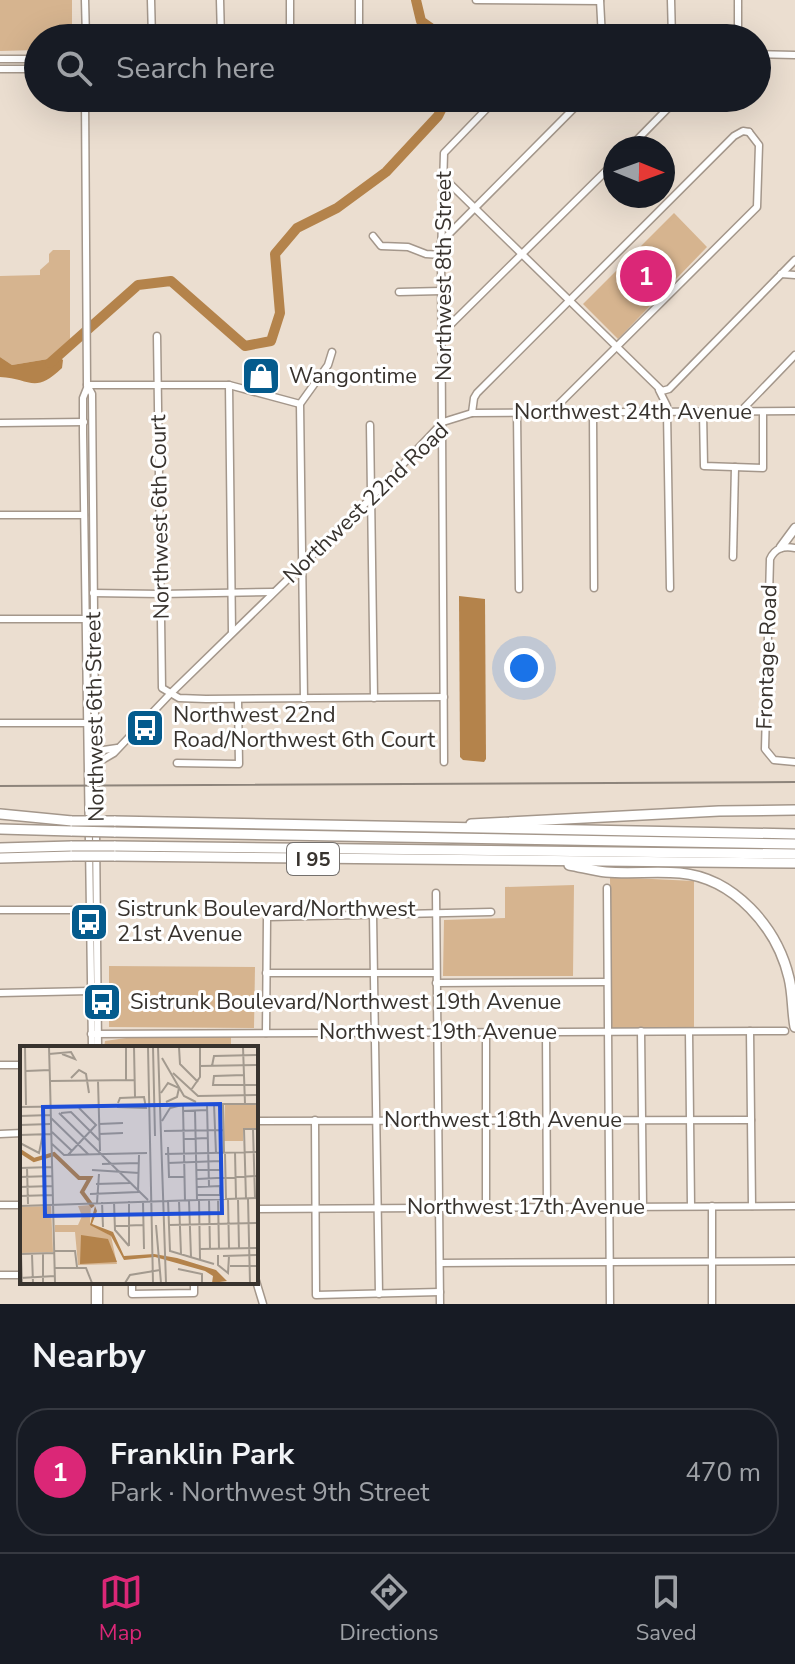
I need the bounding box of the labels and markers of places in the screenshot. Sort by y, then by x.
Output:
pin: 1 [620,246,672,306]
shop icon: Wangontime [240,355,282,397]
place label: Wangontime [289,361,417,391]
place label: Northwest 22nd Road/Northwest 6th Court [173,700,435,755]
bus stop icon: Northwest 22nd Road/Northwest 6th Court [124,707,166,749]
place label: Sistrunk Boulevard/Northwest 21st Avenue [117,894,416,949]
bus stop icon: Sistrunk Boulevard/Northwest 21st Avenue [68,901,110,943]
bus stop icon: Sistrunk Boulevard/Northwest 19th Avenue [81,981,123,1023]
place label: Sistrunk Boulevard/Northwest 19th Avenue [130,987,561,1017]

